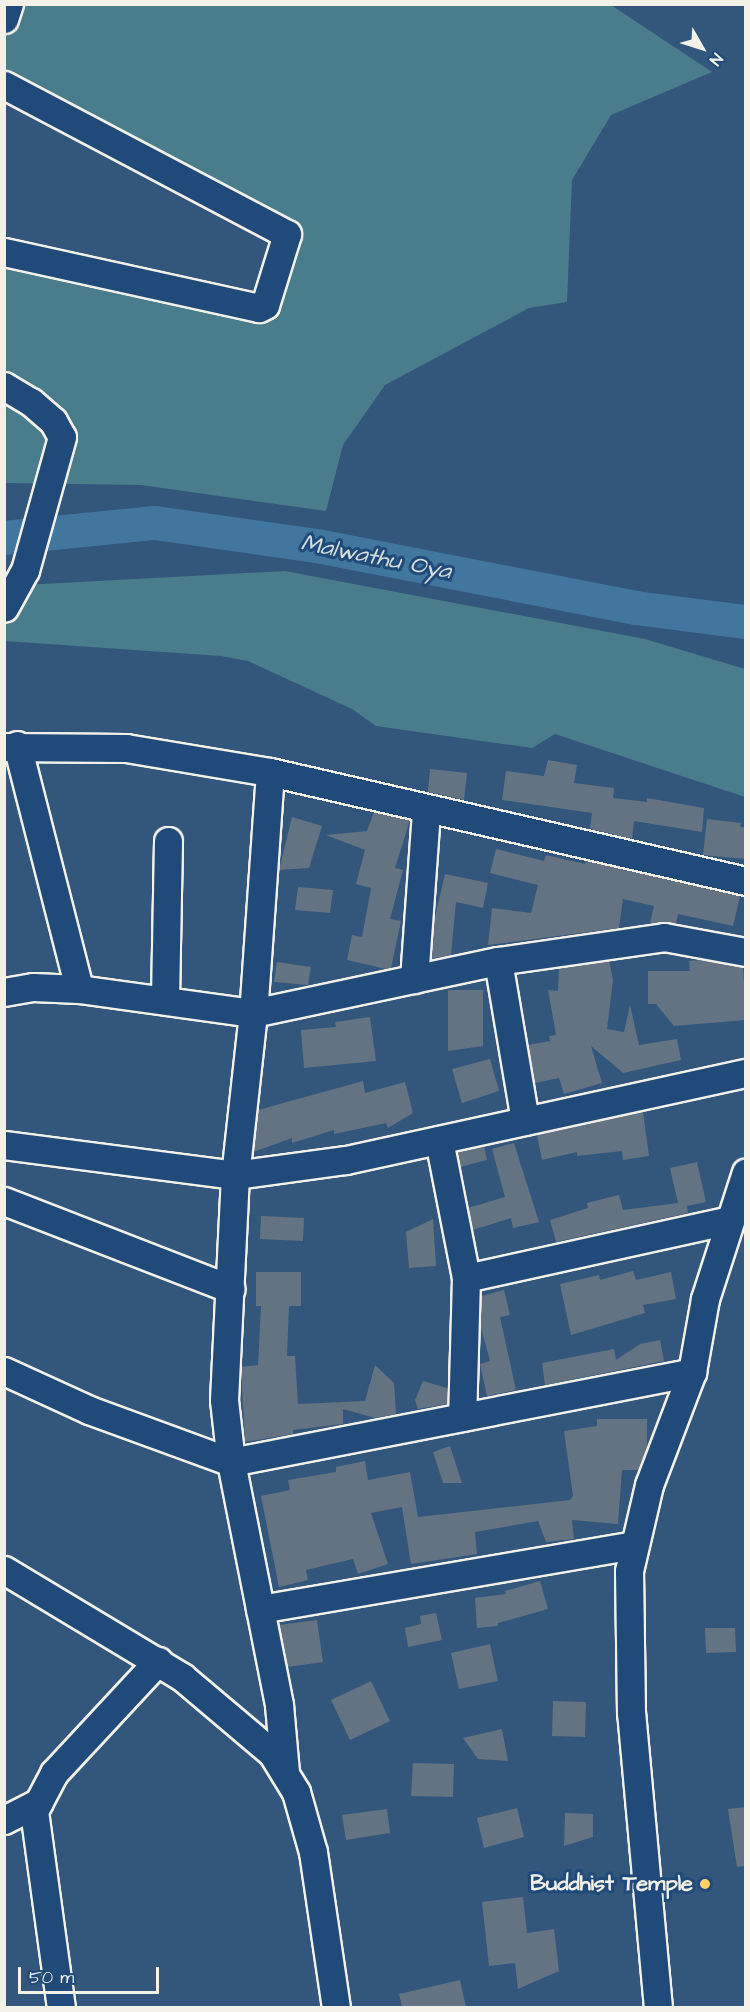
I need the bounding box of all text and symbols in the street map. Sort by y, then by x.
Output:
north arrow [672,18,732,78]
text: N [704,49,728,70]
water label: Malwathu Oya [299,529,453,587]
place label: Buddhist Temple [530,1871,693,1897]
marker: Buddhist Temple [698,1877,712,1891]
scale bar [21,1955,162,1993]
text: 50 m [29,1965,74,1990]

